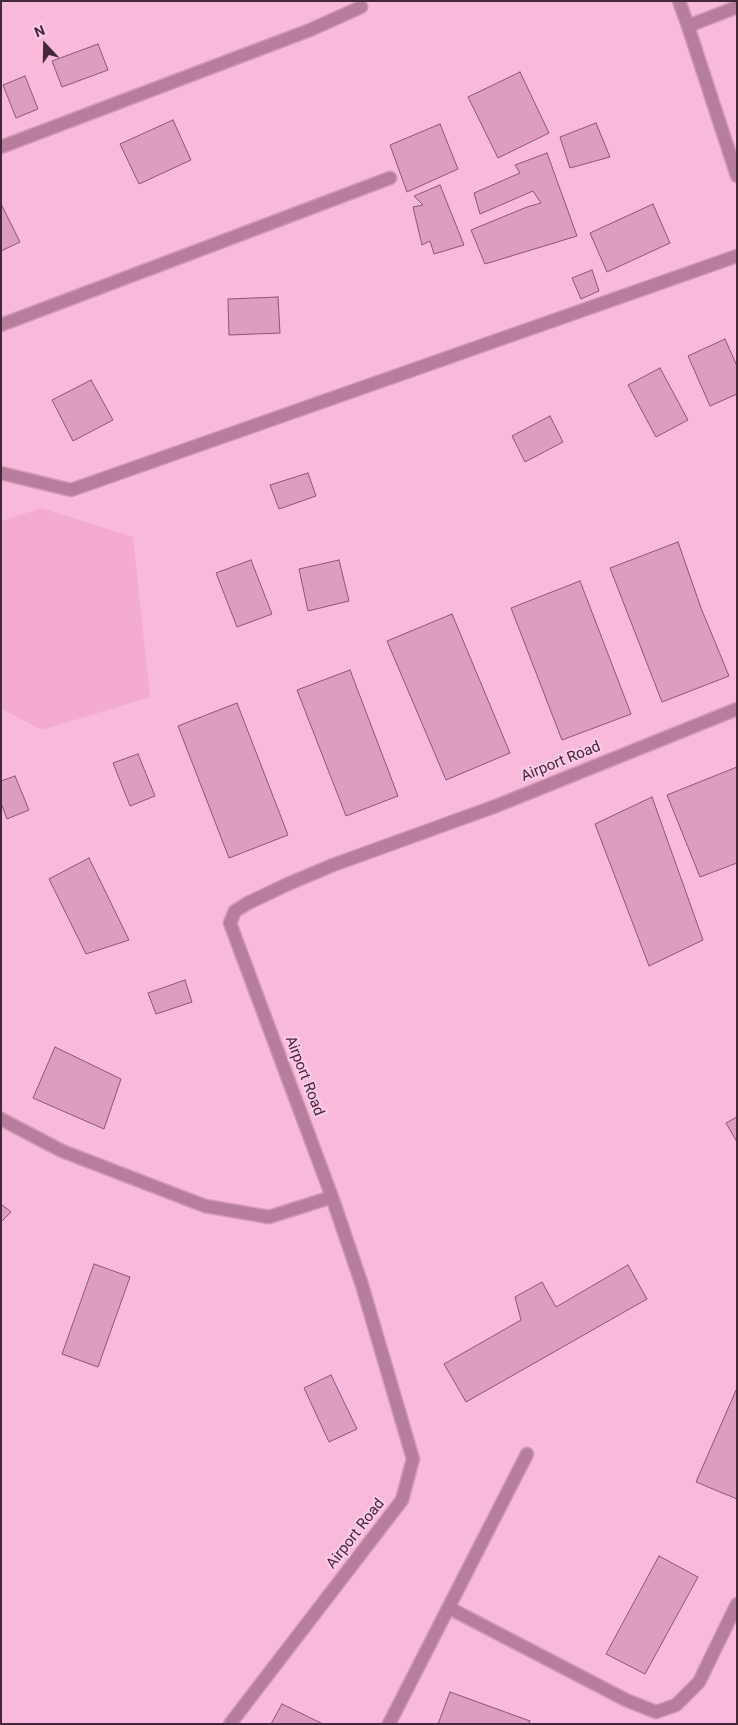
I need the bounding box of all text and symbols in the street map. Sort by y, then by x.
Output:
north arrow [20,20,70,70]
text: N [32,22,47,40]
street label: Airport Road [519,738,603,786]
street label: Airport Road [281,1034,327,1118]
street label: Airport Road [323,1495,389,1573]

